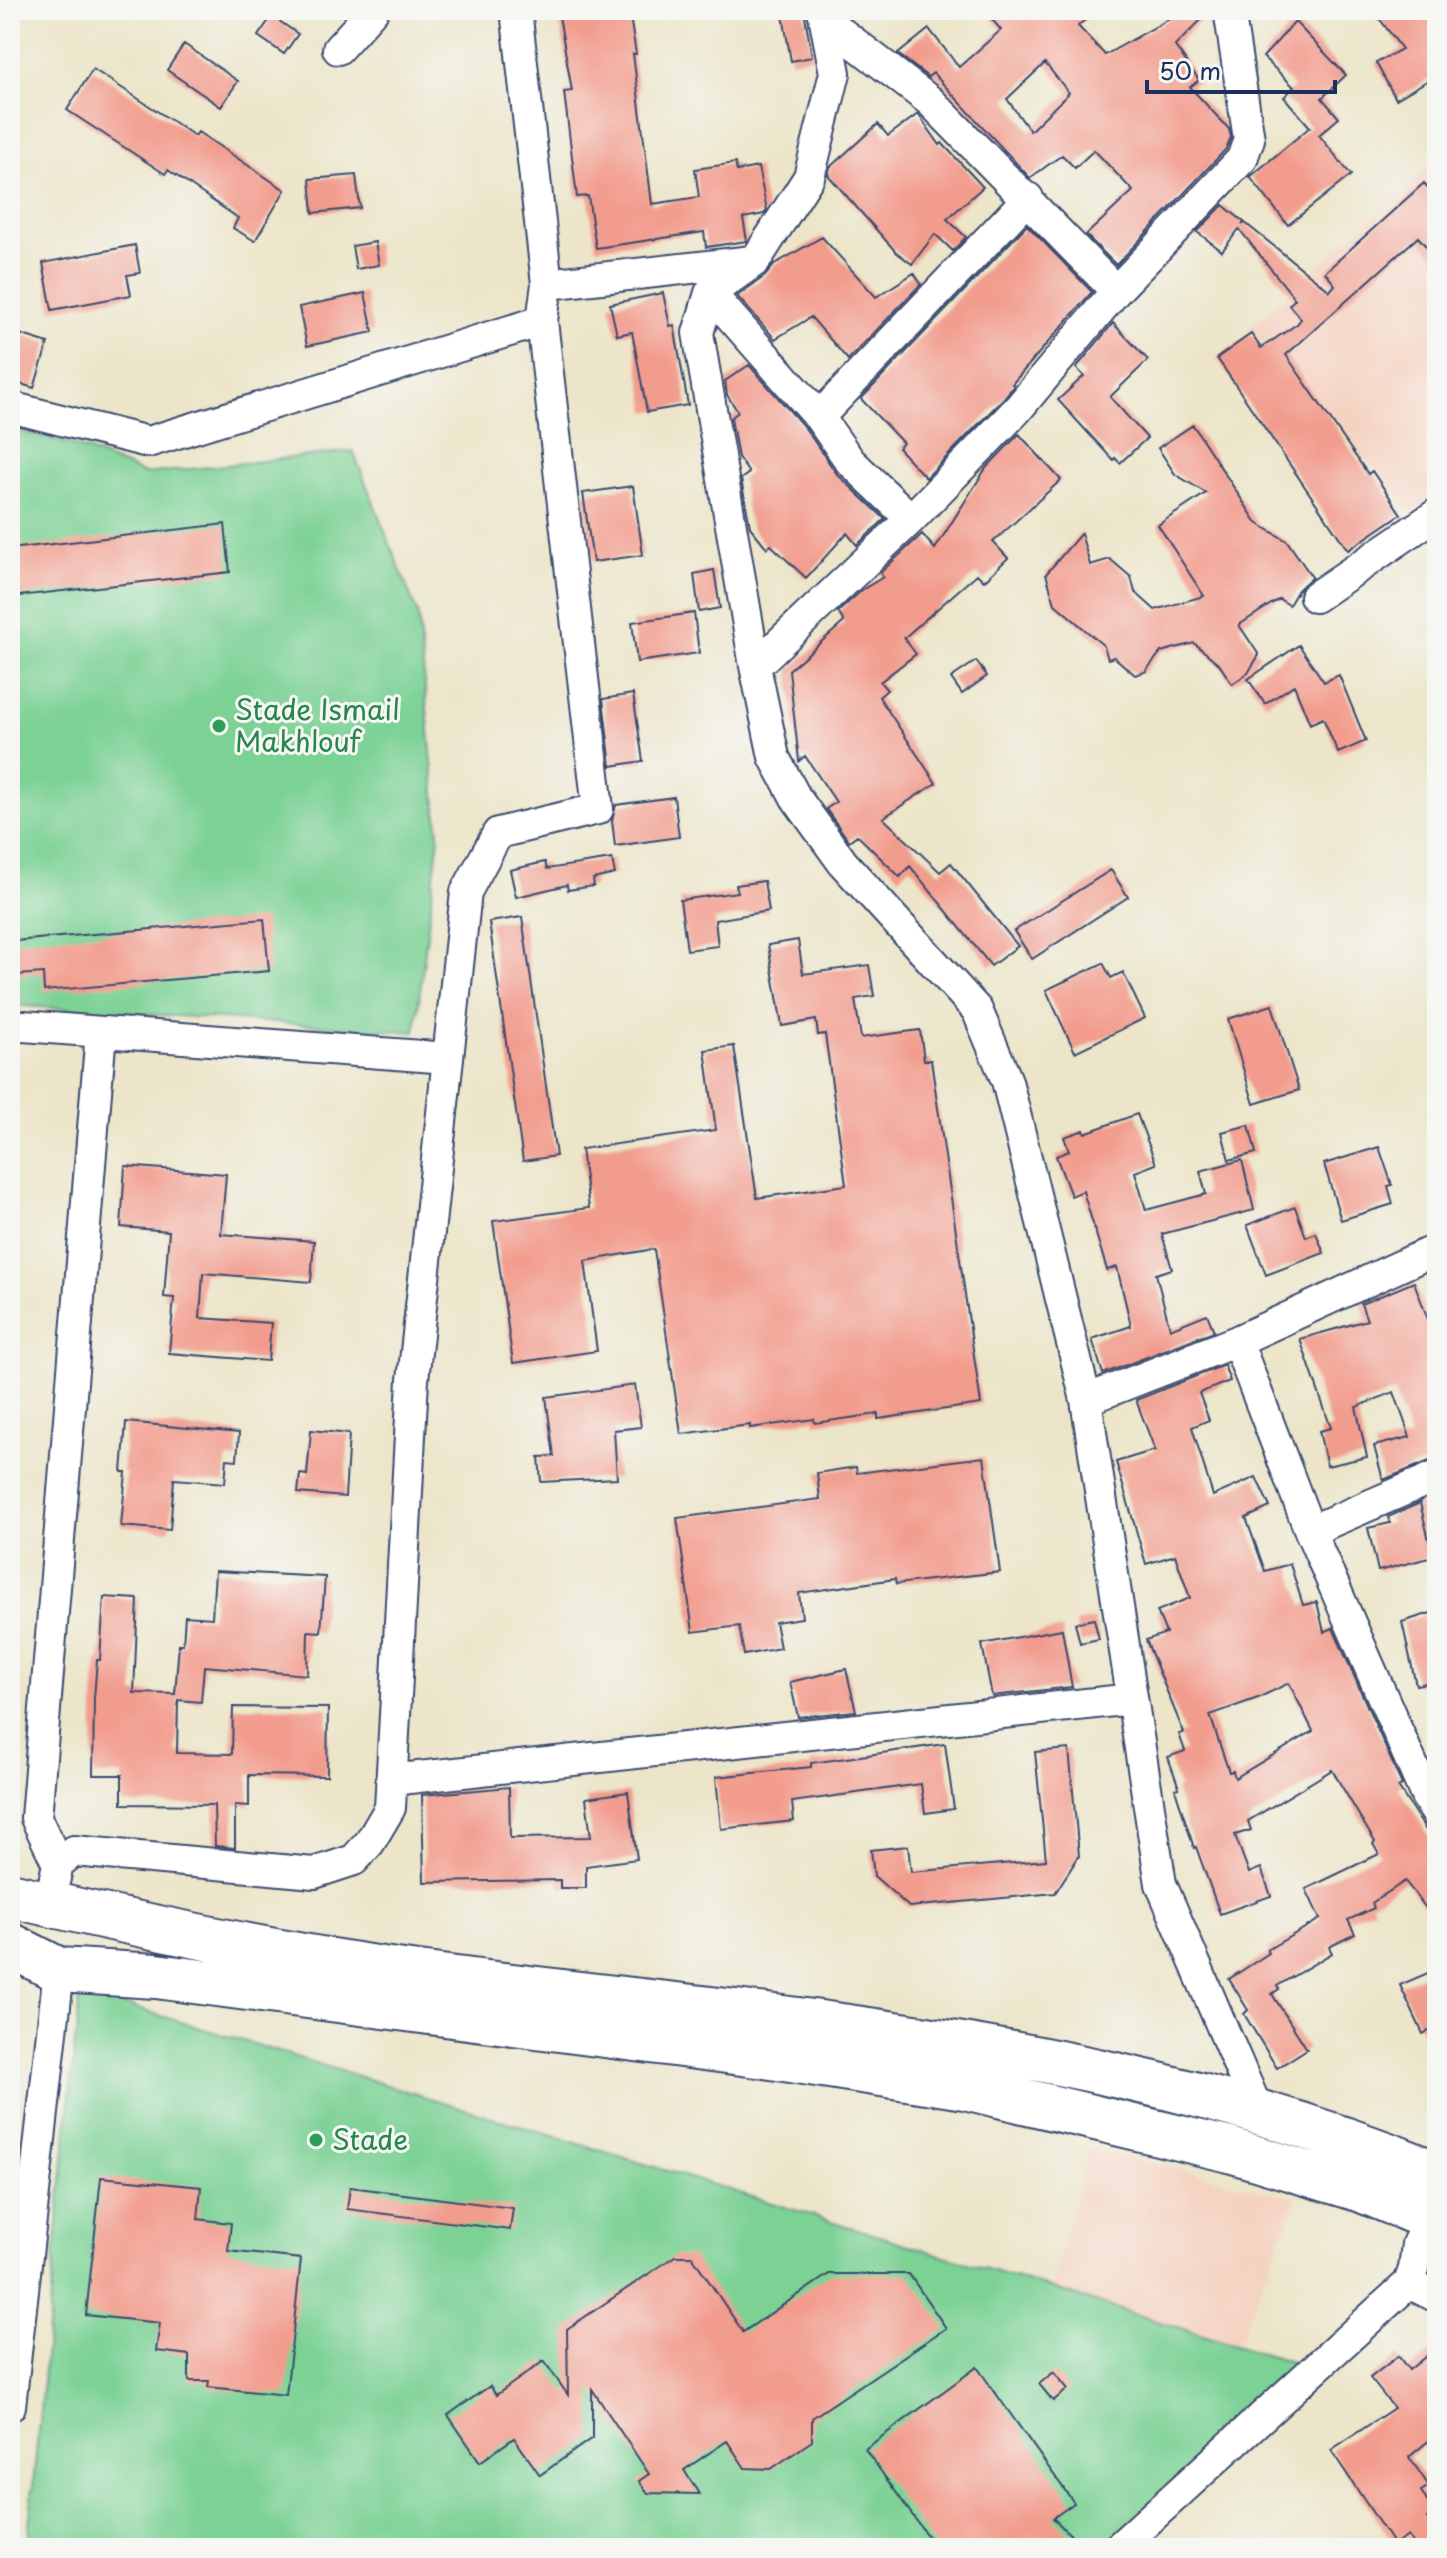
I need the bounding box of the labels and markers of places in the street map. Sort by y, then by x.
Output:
place label: Stade Ismail Makhlouf [235,687,400,762]
marker: Stade Ismail Makhlouf [210,717,228,735]
place label: Stade [332,2117,408,2160]
marker: Stade [307,2131,325,2149]

